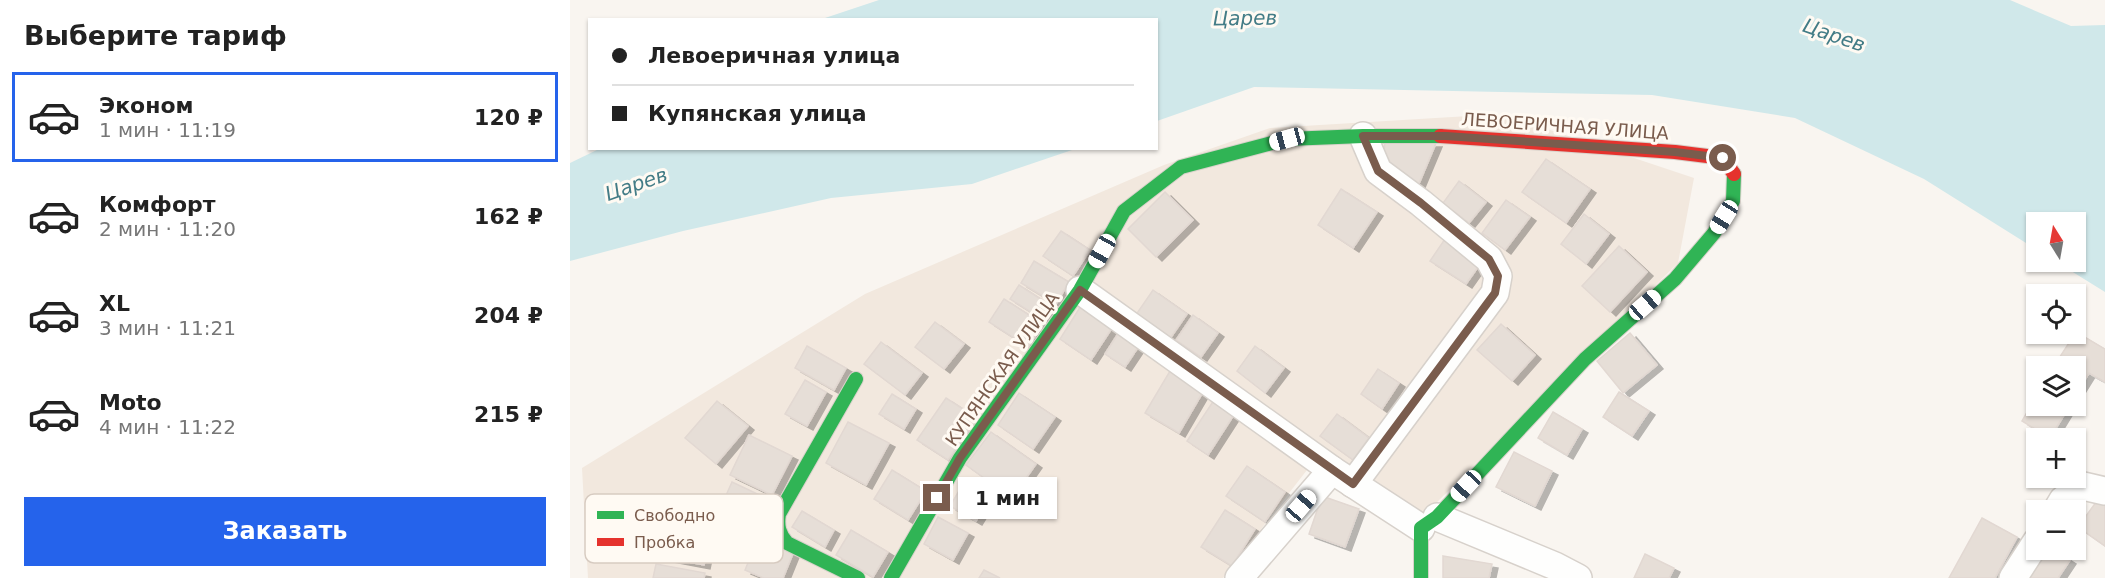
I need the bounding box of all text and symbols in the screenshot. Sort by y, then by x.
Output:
water label: Царев [1213,5,1277,31]
water label: Царев [1800,13,1868,57]
text: Выберите тариф [24,20,287,51]
text: Левоеричная улица [648,43,900,68]
icon: car [27,90,81,144]
text: Эконом [99,93,194,118]
text: Купянская улица [648,101,866,126]
text: 120 ₽ [474,105,543,130]
street label: ЛЕВОЕРИЧНАЯ УЛИЦА [1461,108,1670,144]
text: 1 мин · 11:19 [99,118,236,142]
car [1267,126,1307,152]
route start [1709,144,1736,171]
water label: Царев [602,162,670,206]
icon: car [27,189,81,243]
text: Комфорт [99,192,216,217]
car [1707,197,1741,237]
text: 162 ₽ [474,204,543,229]
north arrow [2026,212,2086,272]
map controls [2026,212,2086,560]
text: 2 мин · 11:20 [99,217,236,241]
car [1085,231,1119,271]
button: locate [2026,284,2086,344]
car [1626,286,1664,324]
street label: КУПЯНСКАЯ УЛИЦА [941,287,1064,450]
icon: car [27,288,81,342]
text: XL [99,291,130,316]
text: 204 ₽ [474,303,543,328]
text: 3 мин · 11:21 [99,316,236,340]
button: layers [2026,356,2086,416]
icon: car [27,387,81,441]
text: Moto [99,390,162,415]
text: 215 ₽ [474,402,543,427]
text: 4 мин · 11:22 [99,415,236,439]
button: + [2026,428,2086,488]
car [1447,467,1485,505]
callout: 1 мин [958,477,1057,519]
route end [923,484,950,511]
text: 1 мин [975,486,1040,510]
car [1282,487,1320,525]
legend [585,494,783,563]
button: Заказать [24,497,546,566]
button: − [2026,500,2086,560]
text: Свободно [634,506,715,525]
text: Пробка [634,533,695,552]

